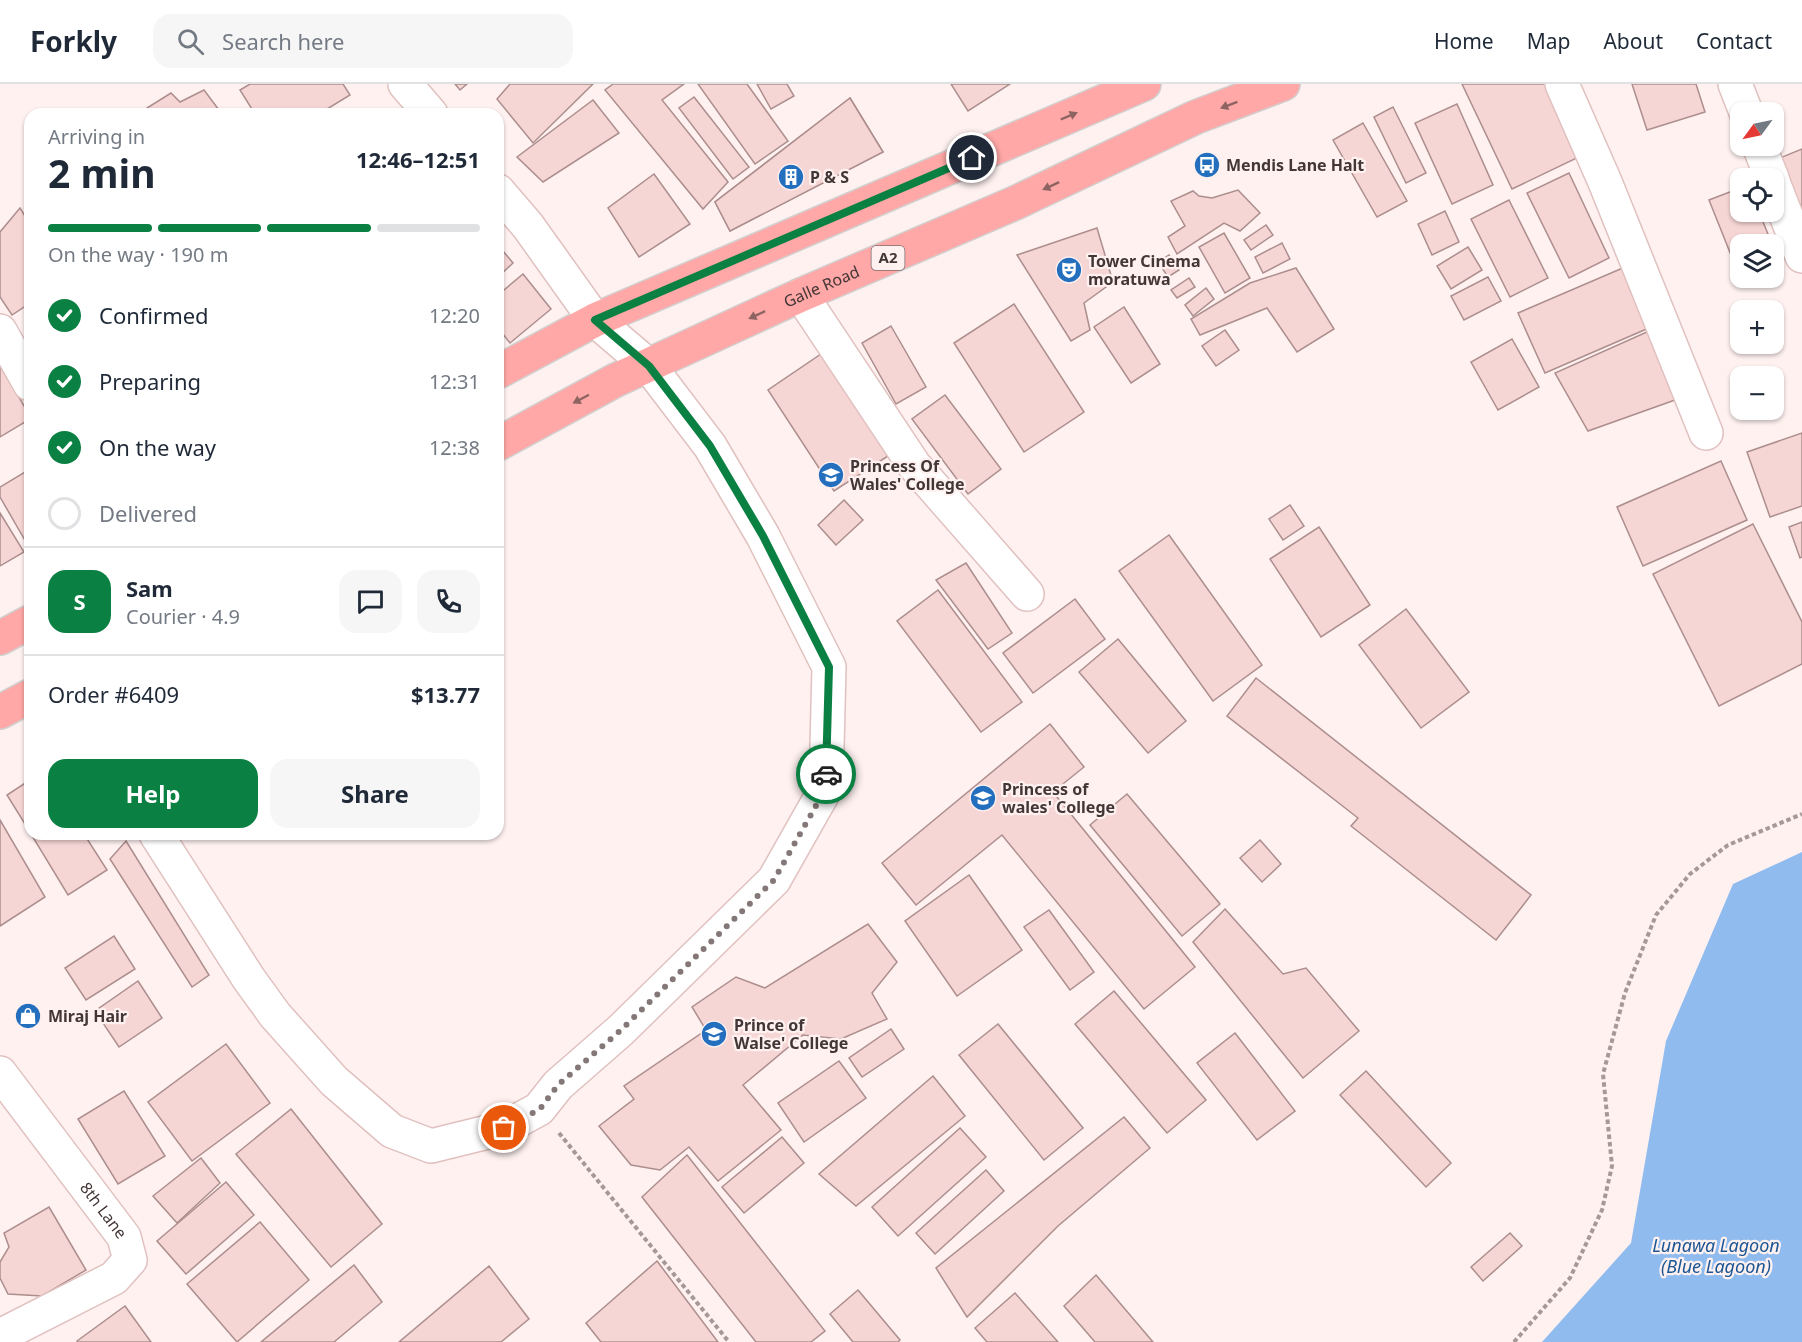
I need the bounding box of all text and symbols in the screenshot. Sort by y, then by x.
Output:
search box [153,14,573,68]
text: Forkly [30,22,117,60]
icon: search [174,25,207,58]
text: Search here [222,26,345,56]
text: Home [1434,27,1494,55]
text: Map [1527,27,1570,55]
text: About [1603,27,1663,55]
text: Contact [1696,27,1772,55]
one-way arrow [1219,100,1237,110]
north arrow [1730,102,1784,156]
map controls [1730,102,1784,420]
one-way arrow [1060,111,1078,121]
text: Arriving in [48,123,145,150]
pin [946,132,997,183]
icon: home [955,141,988,174]
text: 12:46–12:51 [356,144,480,174]
text: 2 min [48,146,155,199]
bus stop icon: Mendis Lane Halt [1192,150,1222,180]
place label: Mendis Lane Halt [1226,154,1364,176]
building icon: P & S [776,162,806,192]
place label: P & S [810,166,849,188]
button: locate [1730,168,1784,222]
one-way arrow [1043,181,1060,190]
button: layers [1730,234,1784,288]
text: On the way · 190 m [48,241,228,268]
road number: A2 [872,246,904,270]
place label: Tower Cinema moratuwa [1088,250,1201,290]
theatre icon: Tower Cinema moratuwa [1054,255,1084,285]
street label: Galle Road [780,260,863,313]
icon: check [48,299,81,332]
text: Confirmed [99,300,209,330]
button: + [1730,300,1784,354]
text: 12:20 [429,302,480,329]
one-way arrow [749,311,766,320]
icon: check [48,365,81,398]
text: Preparing [99,366,201,396]
button: − [1730,366,1784,420]
text: 12:31 [429,368,480,395]
one-way arrow [573,394,590,404]
icon: check [48,431,81,464]
text: On the way [99,432,216,462]
text: 12:38 [429,434,480,461]
place label: Princess Of Wales' College [850,455,965,495]
school or university icon: Princess Of Wales' College [816,460,846,490]
text: Delivered [99,498,197,528]
button: chat [339,570,402,633]
button: phone [417,570,480,633]
text: Sam [126,573,173,603]
text: S [73,586,86,616]
text: Courier · 4.9 [126,603,240,630]
text: Order #6409 [48,679,179,709]
text: $13.77 [411,679,480,709]
courier [796,744,856,804]
icon: car [810,758,843,791]
button: Help [48,759,258,828]
button: Share [270,759,480,828]
place label: Princess of wales' College [1002,778,1115,818]
school or university icon: Princess of wales' College [968,783,998,813]
shop icon: Miraj Hair [13,1001,43,1031]
place label: Miraj Hair [48,1005,127,1027]
place label: Prince of Walse' College [734,1014,848,1054]
school or university icon: Prince of Walse' College [699,1019,729,1049]
pin [478,1102,529,1153]
icon: bag [487,1111,520,1144]
street label: 8th Lane [75,1178,132,1243]
water label: Lunawa Lagoon (Blue Lagoon) [1652,1233,1780,1278]

